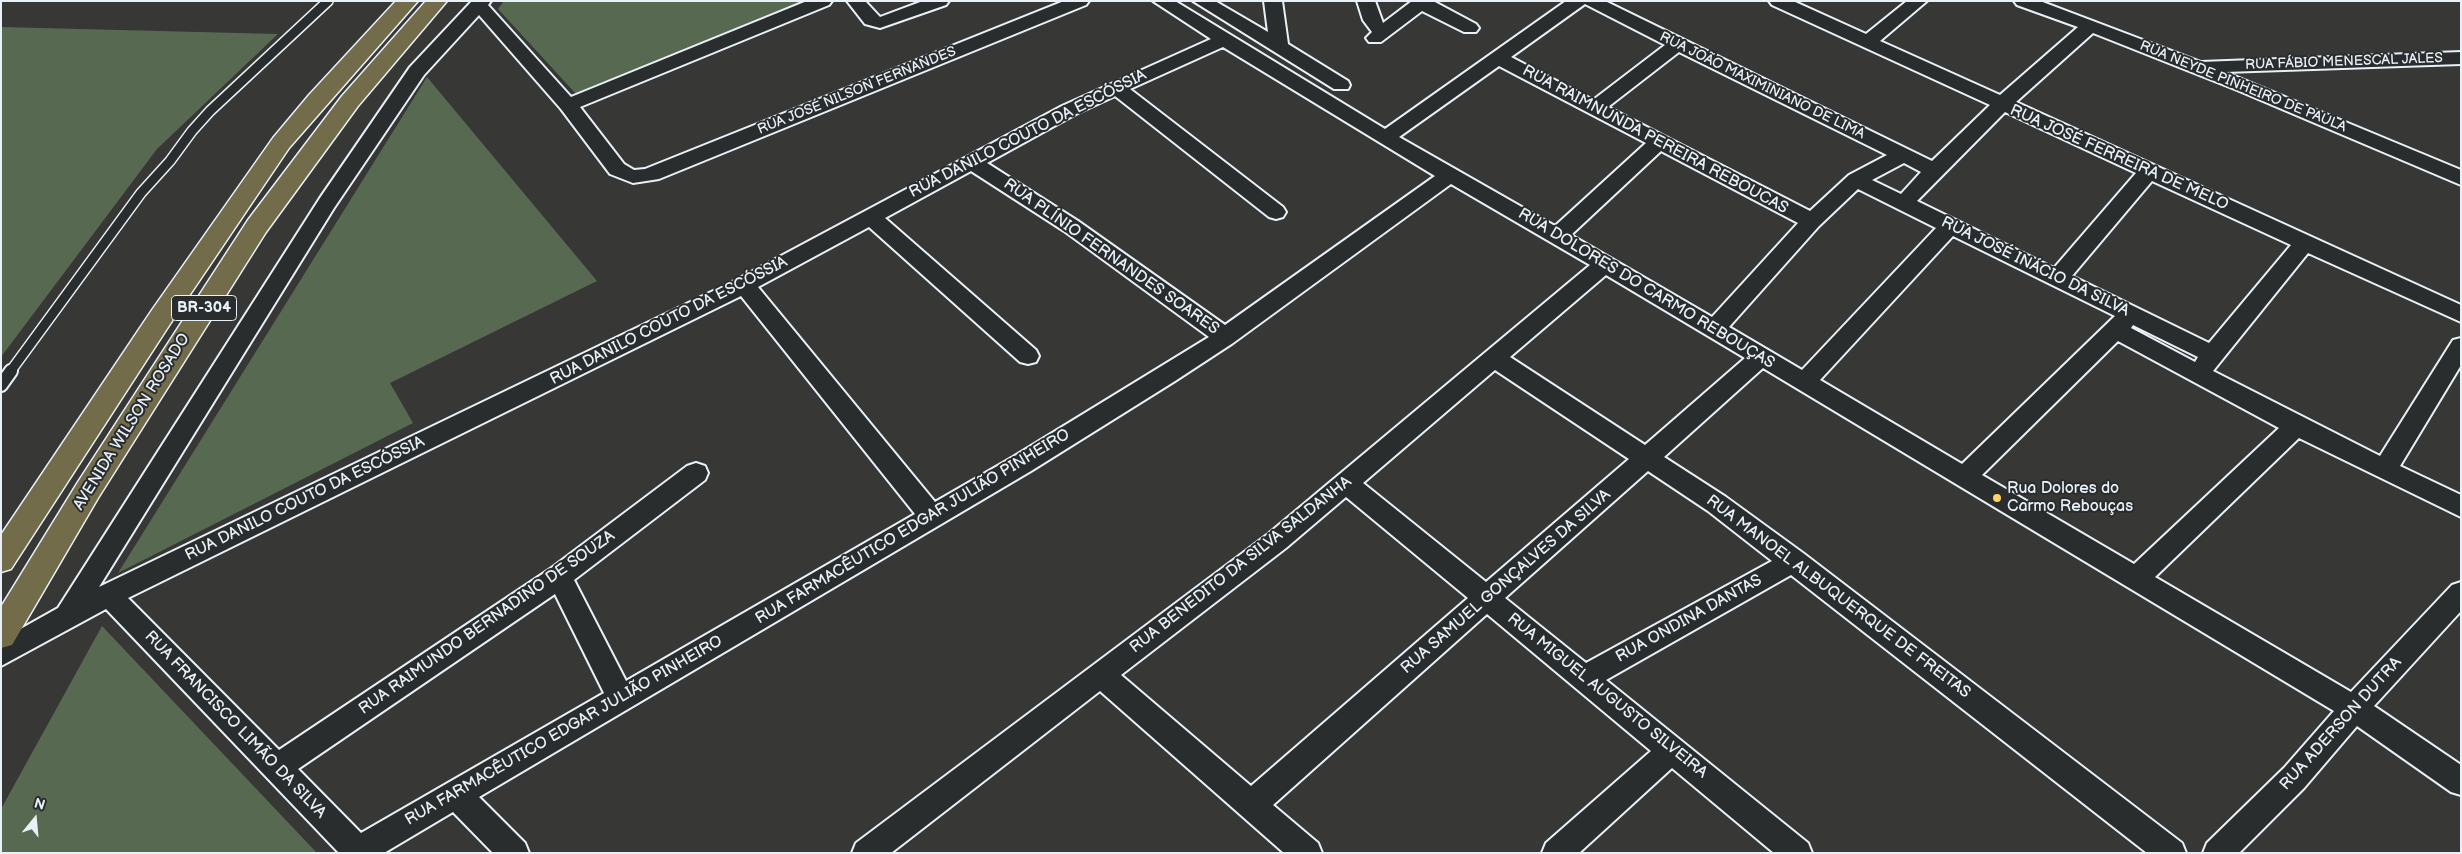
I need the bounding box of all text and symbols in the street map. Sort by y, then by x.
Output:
street label: RUA JOÃO MAXIMINIANO DE LIMA [1657,29,1867,143]
street label: RUA NEYDE PINHEIRO DE PAULA [2137,38,2349,136]
street label: RUA JOSÉ NILSON FERNANDES [755,43,959,139]
street label: RUA FÁBIO MENESCAL JALES [2245,50,2443,74]
street label: RUA RAIMNUNDA PEREIRA REBOUCAS [1519,61,1791,219]
street label: RUA DANILO COUTO DA ESCÓSSIA [906,66,1150,202]
street label: RUA JOSÉ FERREIRA DE MELO [2007,101,2231,215]
street label: RUA PLÍNIO FERNANDES SOARES [1000,175,1222,339]
street label: RUA DOLORES DO CARMO REBOUÇAS [1514,205,1778,373]
street label: RUA JOSÉ INÁCIO DA SILVA [1938,213,2132,321]
street label: RUA DANILO COUTO DA ESCÓSSIA [547,253,791,389]
road number: BR-304 [172,296,236,320]
street label: AVENIDA WILSON ROSADO [70,330,194,514]
street label: RUA FARMACÊUTICO EDGAR JULIÃO PINHEIRO [752,425,1074,629]
street label: RUA DANILO COUTO DA ESCÓSSIA [182,433,428,565]
street label: RUA BENEDITO DA SILVA SALDANHA [1126,472,1356,658]
place label: Rua Dolores do Carmo Rebouças [2007,479,2133,517]
street label: RUA SAMUEL GONÇALVES DA SILVA [1397,486,1615,678]
street label: RUA MANOEL ALBUQUERQUE DE FREITAS [1702,491,1974,703]
marker: Rua Dolores do Carmo Rebouças [1991,492,2003,504]
street label: RUA RAIMUNDO BERNADINO DE SOUZA [355,527,619,719]
street label: RUA ONDINA DANTAS [1613,571,1765,667]
street label: RUA MIGUEL AUGUSTO SILVEIRA [1503,609,1711,783]
street label: RUA FRANCISCO LIMÃO DA SILVA [140,627,330,823]
street label: RUA FARMACÊUTICO EDGAR JULIÃO PINHEIRO [402,632,726,830]
street label: RUA ADERSON DUTRA [2276,653,2406,795]
north arrow [10,794,60,844]
text: N [32,795,47,814]

